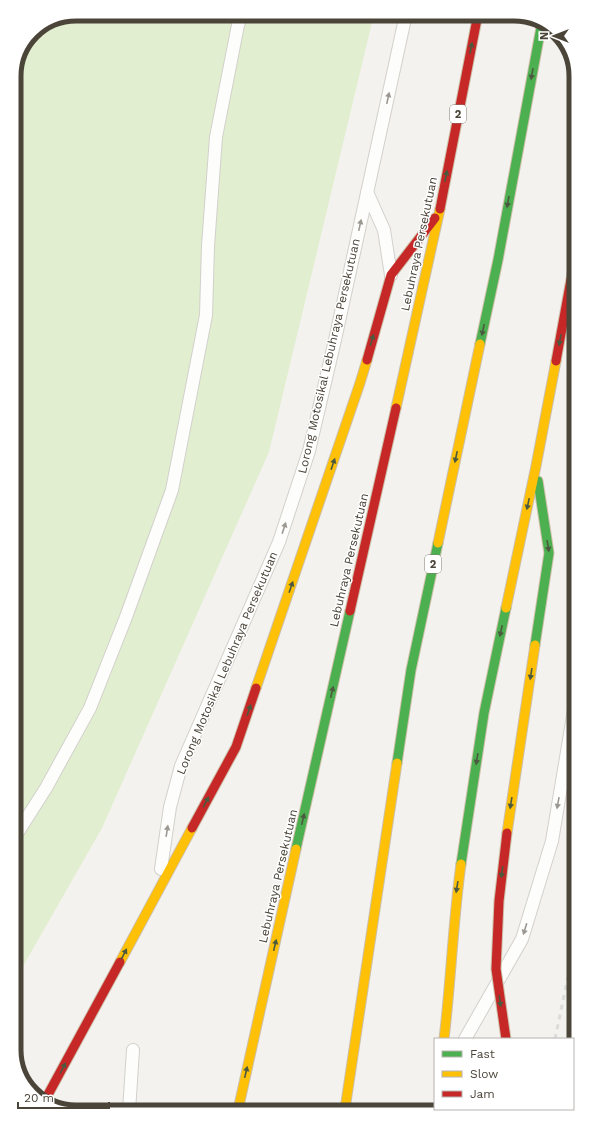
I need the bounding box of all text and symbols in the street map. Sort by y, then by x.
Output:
north arrow [534,16,574,56]
text: N [538,32,551,40]
one-way arrow [468,42,474,54]
one-way arrow [529,68,535,80]
one-way arrow [385,92,391,105]
road number: 2 [450,105,466,123]
one-way arrow [443,170,449,182]
street label: Lebuhraya Persekutuan [398,176,440,312]
one-way arrow [505,196,511,208]
one-way arrow [358,219,364,232]
street label: Lorong Motosikal Lebuhraya Persekutuan [295,237,363,475]
one-way arrow [479,323,485,336]
one-way arrow [369,334,375,346]
one-way arrow [556,334,562,346]
one-way arrow [452,451,458,463]
one-way arrow [330,458,336,470]
street label: Lebuhraya Persekutuan [327,492,371,628]
one-way arrow [524,498,530,510]
one-way arrow [281,521,287,533]
one-way arrow [545,540,551,552]
street label: Lorong Motosikal Lebuhraya Persekutuan [174,549,280,777]
road number: 2 [425,555,441,573]
one-way arrow [288,581,294,593]
one-way arrow [498,625,504,637]
one-way arrow [527,668,533,680]
one-way arrow [329,686,335,698]
one-way arrow [246,704,252,716]
one-way arrow [474,753,480,765]
one-way arrow [203,796,209,808]
one-way arrow [508,797,514,809]
one-way arrow [555,797,561,810]
street label: Lebuhraya Persekutuan [256,808,300,944]
one-way arrow [301,812,307,825]
one-way arrow [164,825,170,837]
one-way arrow [499,866,505,878]
one-way arrow [454,881,460,893]
one-way arrow [522,923,528,935]
one-way arrow [272,939,278,952]
one-way arrow [121,948,128,960]
one-way arrow [497,995,503,1007]
legend [434,1038,574,1110]
text: Fast [470,1047,495,1061]
one-way arrow [59,1062,66,1074]
one-way arrow [244,1066,250,1078]
text: Slow [470,1067,498,1081]
scale bar [18,1084,109,1110]
text: Jam [470,1087,495,1101]
text: 20 m [24,1091,54,1105]

